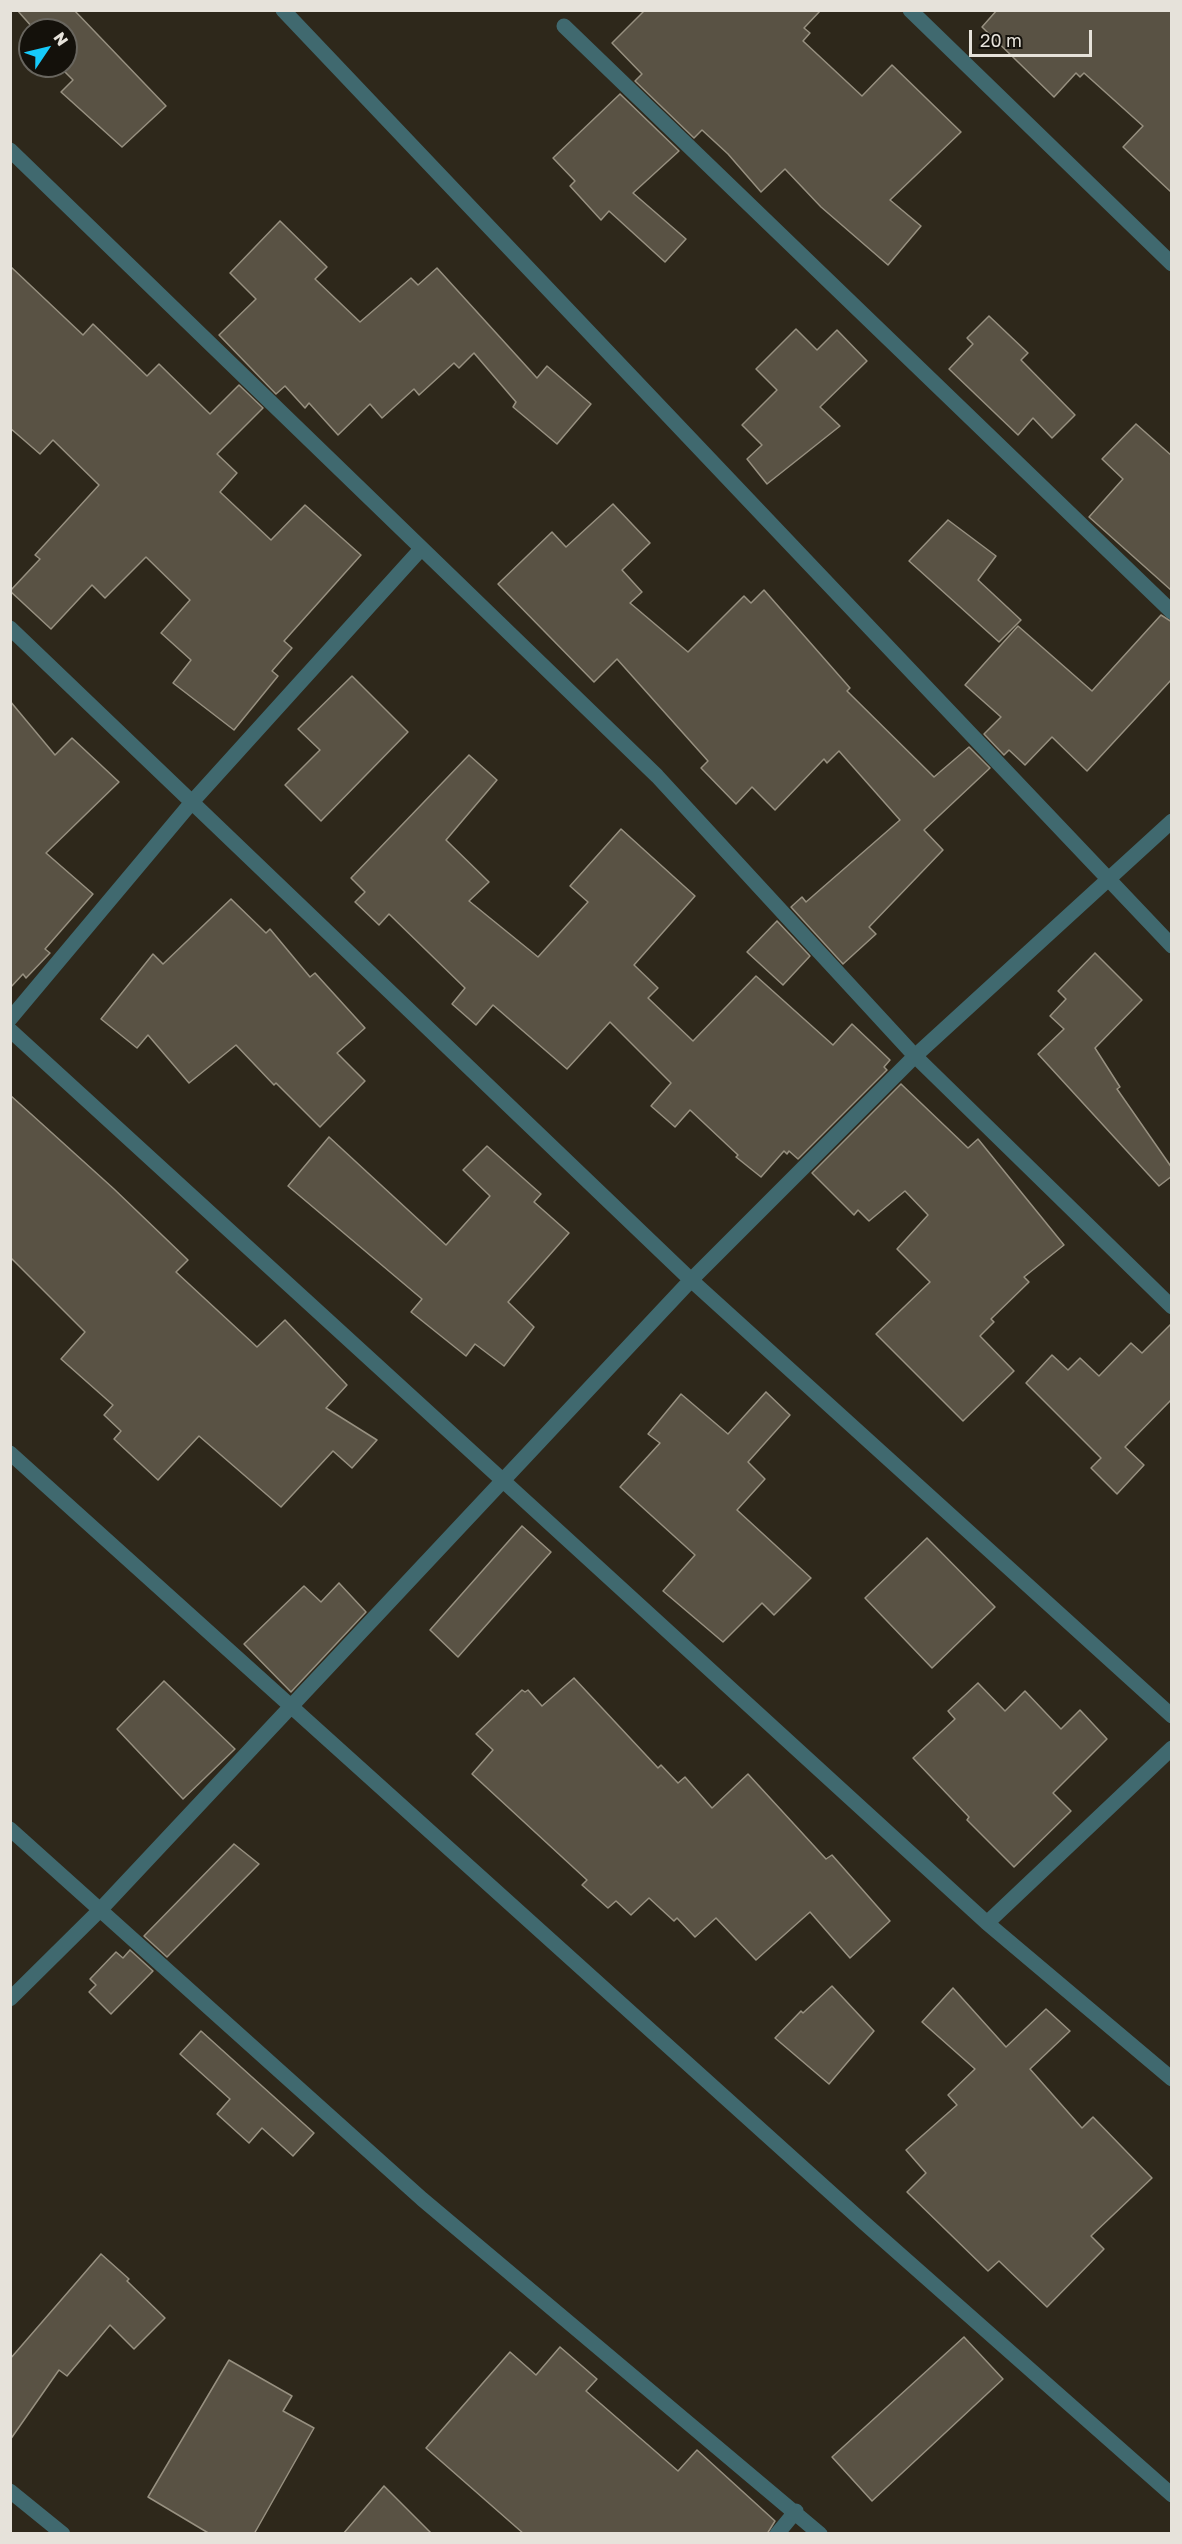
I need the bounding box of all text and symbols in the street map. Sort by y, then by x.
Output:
north arrow [18,18,78,78]
scale bar [972,18,1095,56]
text: N [49,28,73,50]
text: 20 m [980,29,1022,51]

